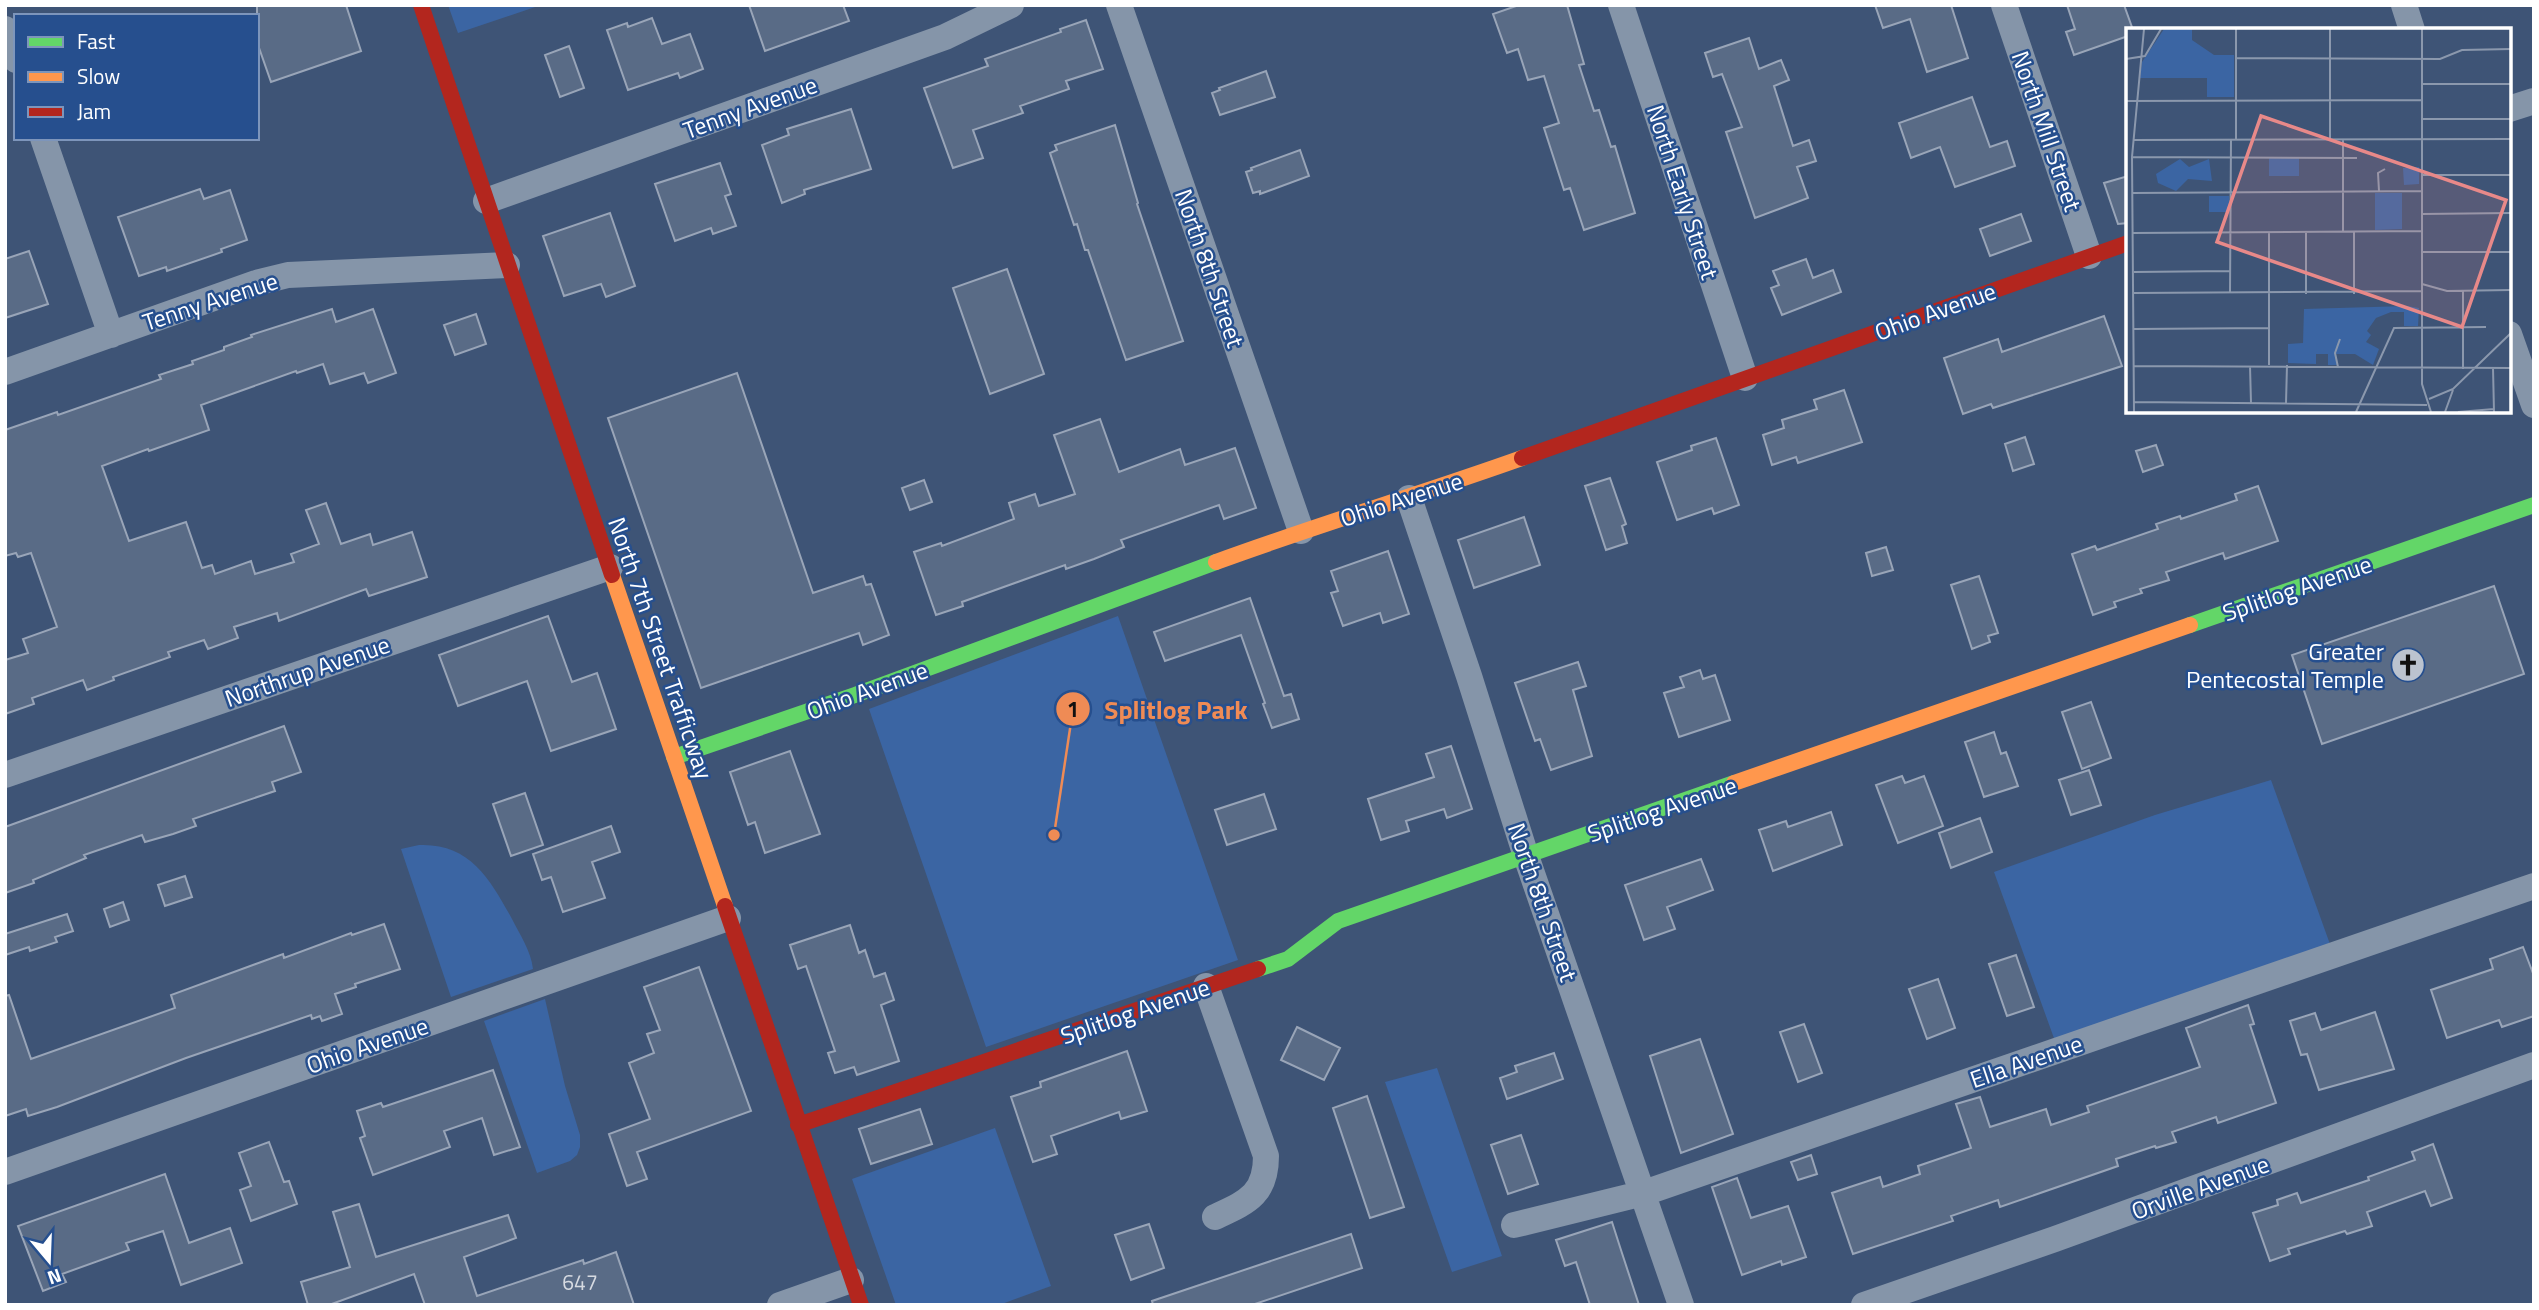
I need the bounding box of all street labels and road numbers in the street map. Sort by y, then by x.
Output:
street label: North Mill Street [2003,46,2091,217]
street label: Tenny Avenue [678,66,822,148]
street label: North Early Street [1638,100,1728,284]
street label: North 8th Street [1166,184,1254,353]
street label: Tenny Avenue [138,262,282,340]
street label: Ohio Avenue [1869,272,2001,350]
street label: Ohio Avenue [1335,462,1467,536]
street label: North 7th Street Trafficway [599,512,723,784]
street label: Splitlog Avenue [2217,546,2377,630]
street label: Northrup Avenue [220,626,394,716]
street label: Ohio Avenue [801,651,933,729]
street label: Splitlog Avenue [1582,767,1742,851]
street label: North 8th Street [1499,818,1587,987]
street label: Splitlog Avenue [1055,969,1215,1053]
street label: Ohio Avenue [301,1007,433,1083]
street label: Ella Avenue [1965,1025,2087,1097]
street label: Orville Avenue [2126,1145,2274,1229]

